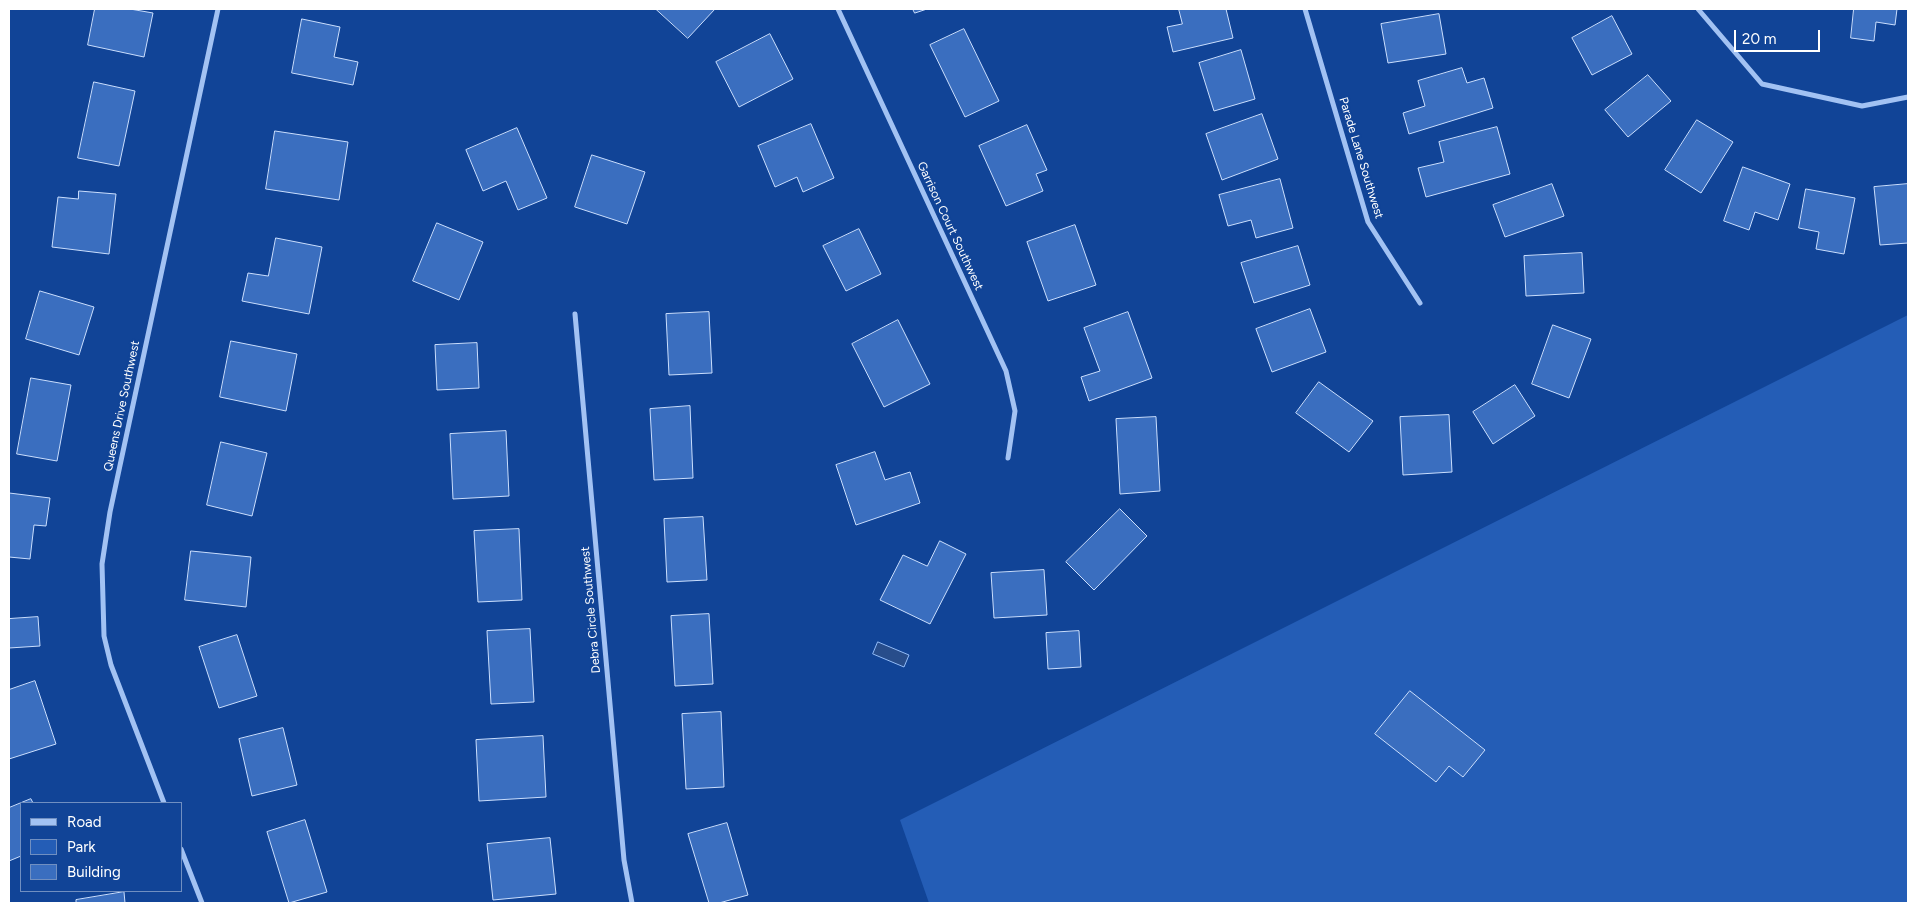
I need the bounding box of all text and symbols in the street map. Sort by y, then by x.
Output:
scale bar [1737,20,1823,52]
text: 20 m [1742,30,1776,48]
street label: Parade Lane Southwest [1336,95,1386,221]
street label: Garrison Court Southwest [914,159,986,293]
street label: Queens Drive Southwest [101,339,143,473]
street label: Debra Circle Southwest [578,546,604,674]
legend [20,802,182,892]
text: Road [67,813,102,831]
text: Park [67,838,96,856]
text: Building [67,863,121,881]

